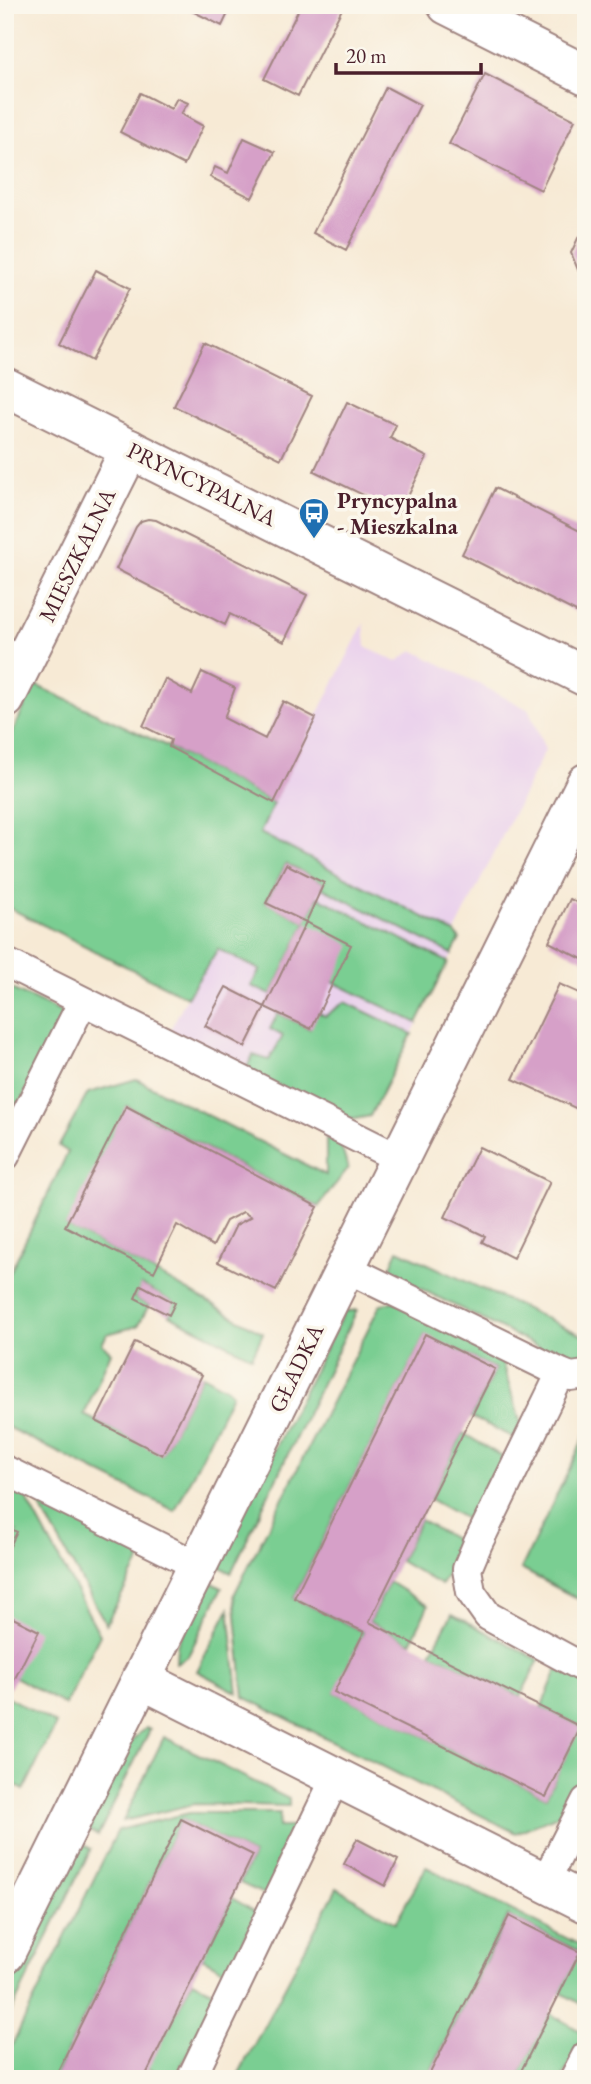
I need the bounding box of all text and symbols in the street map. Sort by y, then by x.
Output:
scale bar [336,32,481,76]
text: 20 m [346,42,387,69]
street label: PRYNCYPALNA [122,435,283,534]
street label: MIESZKALNA [32,482,123,627]
place label: Pryncypalna - Mieszkalna [337,485,459,541]
bus stop icon: Pryncypalna - Mieszkalna [297,496,331,540]
street label: GŁADKA [262,1318,331,1417]

